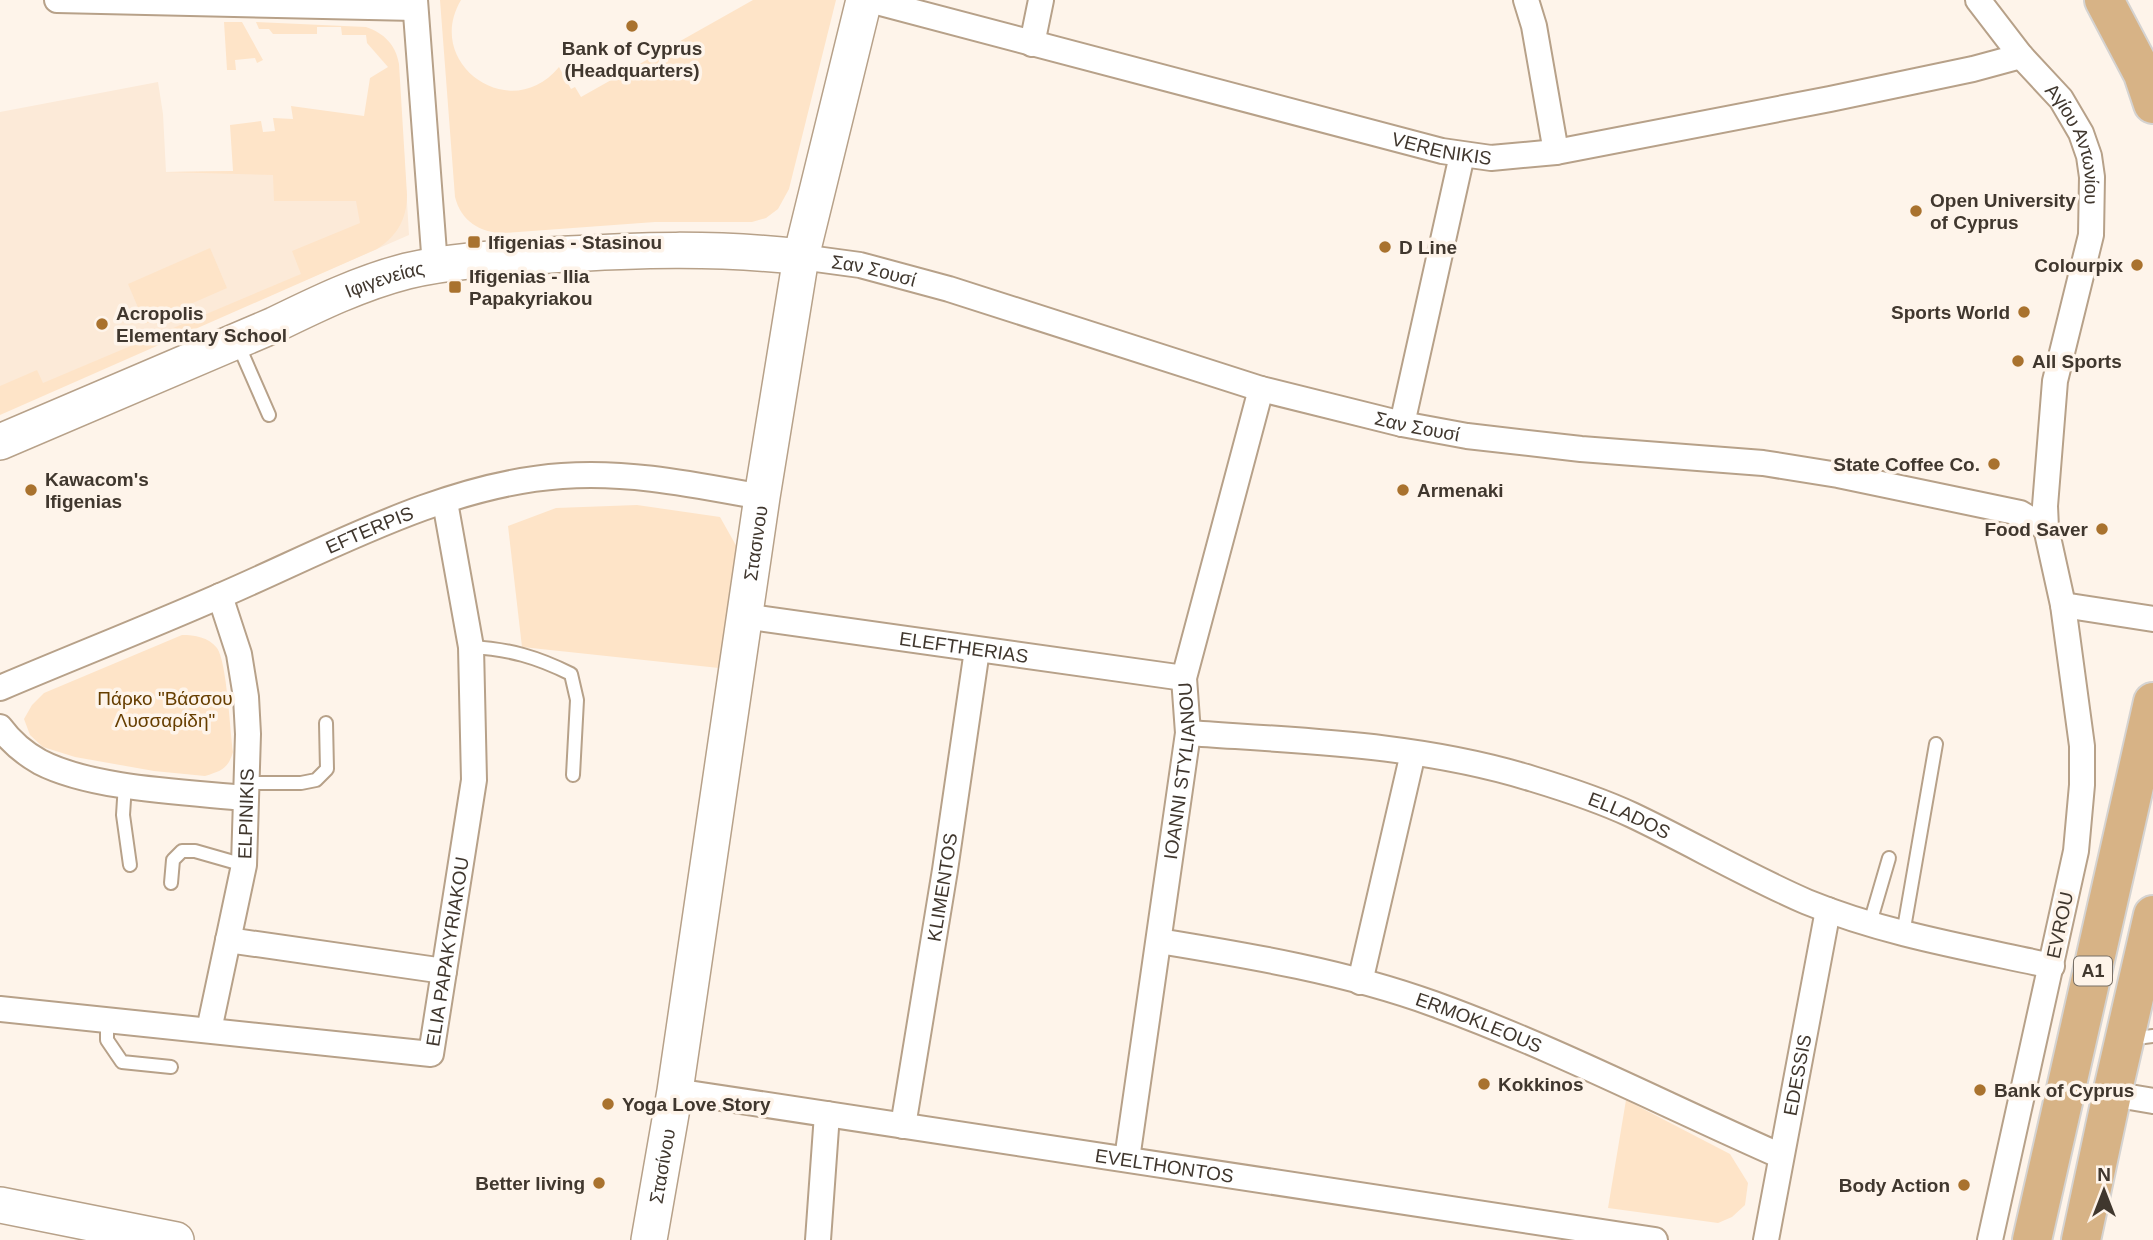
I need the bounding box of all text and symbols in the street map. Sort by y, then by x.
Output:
marker: Bank of Cyprus (Headquarters) [624,18,640,34]
place label: Bank of Cyprus (Headquarters) [562,38,702,81]
street label: Αγίου Αντωνίου [2042,79,2103,205]
street label: VERENIKIS [1390,128,1493,168]
place label: Open University of Cyprus [1930,190,2076,233]
marker: Open University of Cyprus [1908,203,1924,219]
place label: Ifigenias - Stasinou [488,232,662,253]
marker: Ifigenias - Stasinou [466,234,482,250]
place label: D Line [1399,237,1457,258]
marker: D Line [1377,239,1393,255]
street label: Σαν Σουσί [830,251,919,290]
place label: Colourpix [2034,255,2123,276]
street label: Ιφιγενείας [342,257,426,302]
marker: Colourpix [2129,257,2145,273]
place label: Ifigenias - Ilia Papakyriakou [469,266,593,309]
marker: Ifigenias - Ilia Papakyriakou [447,279,463,295]
place label: Sports World [1891,302,2010,323]
place label: Acropolis Elementary School [116,303,287,346]
marker: Sports World [2016,304,2032,320]
marker: Acropolis Elementary School [94,316,110,332]
place label: All Sports [2032,351,2122,372]
marker: All Sports [2010,353,2026,369]
street label: Σαν Σουσί [1373,407,1462,445]
place label: State Coffee Co. [1833,454,1980,475]
marker: State Coffee Co. [1986,456,2002,472]
place label: Kawacom's Ifigenias [45,469,149,512]
place label: Armenaki [1417,480,1504,501]
marker: Kawacom's Ifigenias [23,482,39,498]
marker: Armenaki [1395,482,1411,498]
street label: EFTERPIS [322,502,416,557]
street label: Στασινου [739,504,771,582]
place label: Food Saver [1985,519,2089,540]
marker: Food Saver [2094,521,2110,537]
street label: ELEFTHERIAS [898,628,1030,666]
street label: IOANNI STYLIANOU [1160,681,1199,861]
park label: Πάρκο "Βάσσου Λυσσαρίδη" [97,688,233,731]
street label: ELPINIKIS [234,768,257,859]
street label: ELLADOS [1586,788,1674,843]
street label: KLIMENTOS [923,832,961,943]
street label: ELIA PAPAKYRIAKOU [422,855,472,1048]
street label: EVROU [2043,890,2077,960]
road number: A1 [2074,956,2112,986]
street label: ERMOKLEOUS [1413,988,1545,1057]
street label: EDESSIS [1779,1032,1815,1117]
place label: Kokkinos [1498,1074,1584,1095]
marker: Kokkinos [1476,1076,1492,1092]
place label: Bank of Cyprus [1994,1080,2134,1101]
marker: Bank of Cyprus [1972,1082,1988,1098]
place label: Yoga Love Story [622,1094,771,1115]
marker: Yoga Love Story [600,1096,616,1112]
street label: Στασίνου [645,1127,679,1205]
street label: EVELTHONTOS [1094,1145,1235,1186]
north arrow [2069,1156,2139,1226]
text: N [2097,1164,2111,1185]
place label: Better living [475,1173,585,1194]
marker: Better living [591,1175,607,1191]
place label: Body Action [1839,1175,1950,1196]
marker: Body Action [1956,1177,1972,1193]

